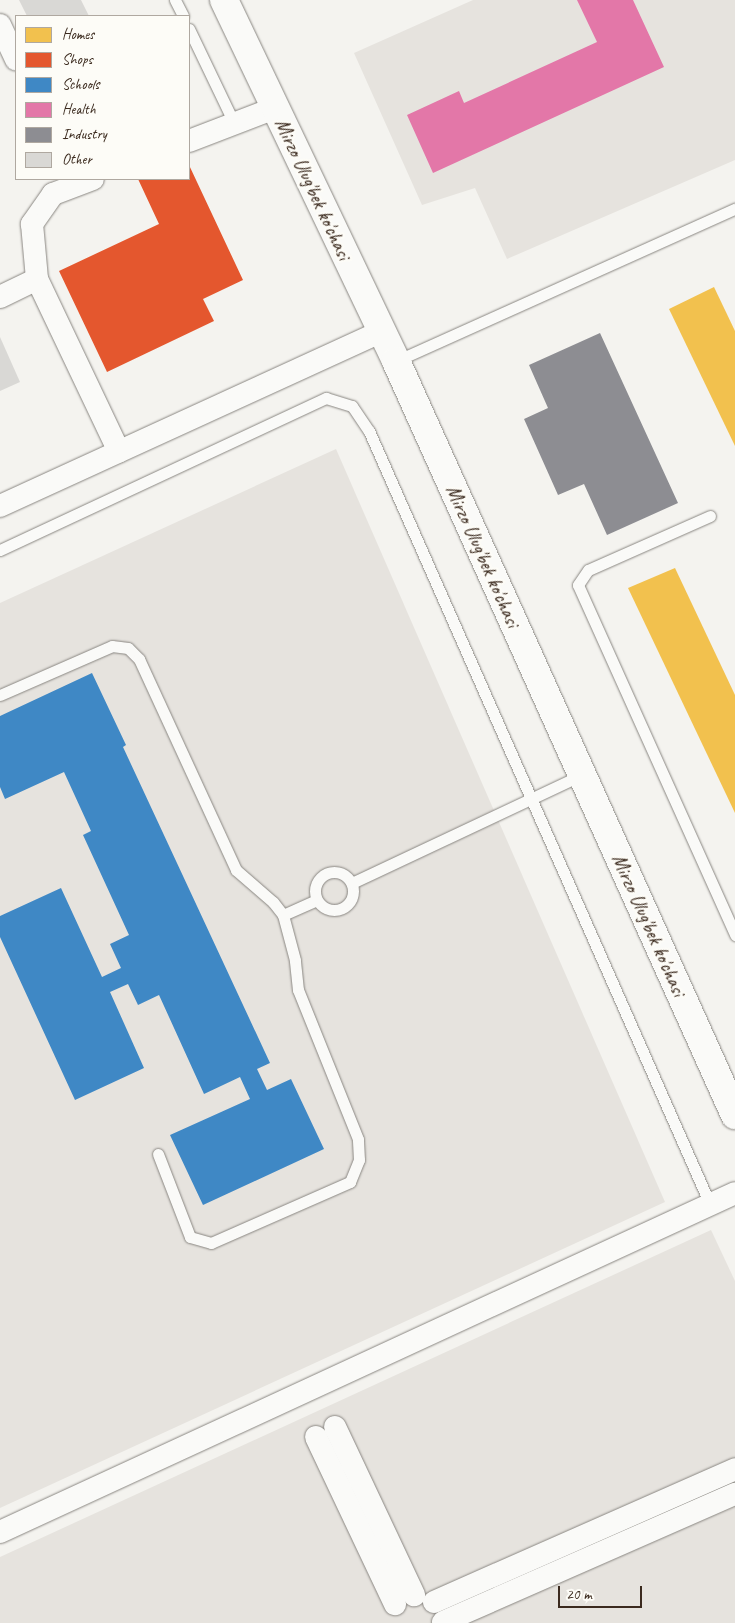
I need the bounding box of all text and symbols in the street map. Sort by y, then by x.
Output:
legend [15,15,190,180]
text: Homes [62,25,94,44]
text: Shops [62,50,93,69]
text: Schools [62,75,99,94]
text: Health [62,100,96,119]
street label: Mirzo Ulug'bek ko'chasi [270,114,356,264]
text: Industry [62,125,107,144]
text: Other [62,150,92,169]
street label: Mirzo Ulug'bek ko'chasi [441,481,525,631]
street label: Mirzo Ulug'bek ko'chasi [607,850,691,1000]
scale bar [560,1576,644,1608]
text: 20 m [566,1585,592,1604]

